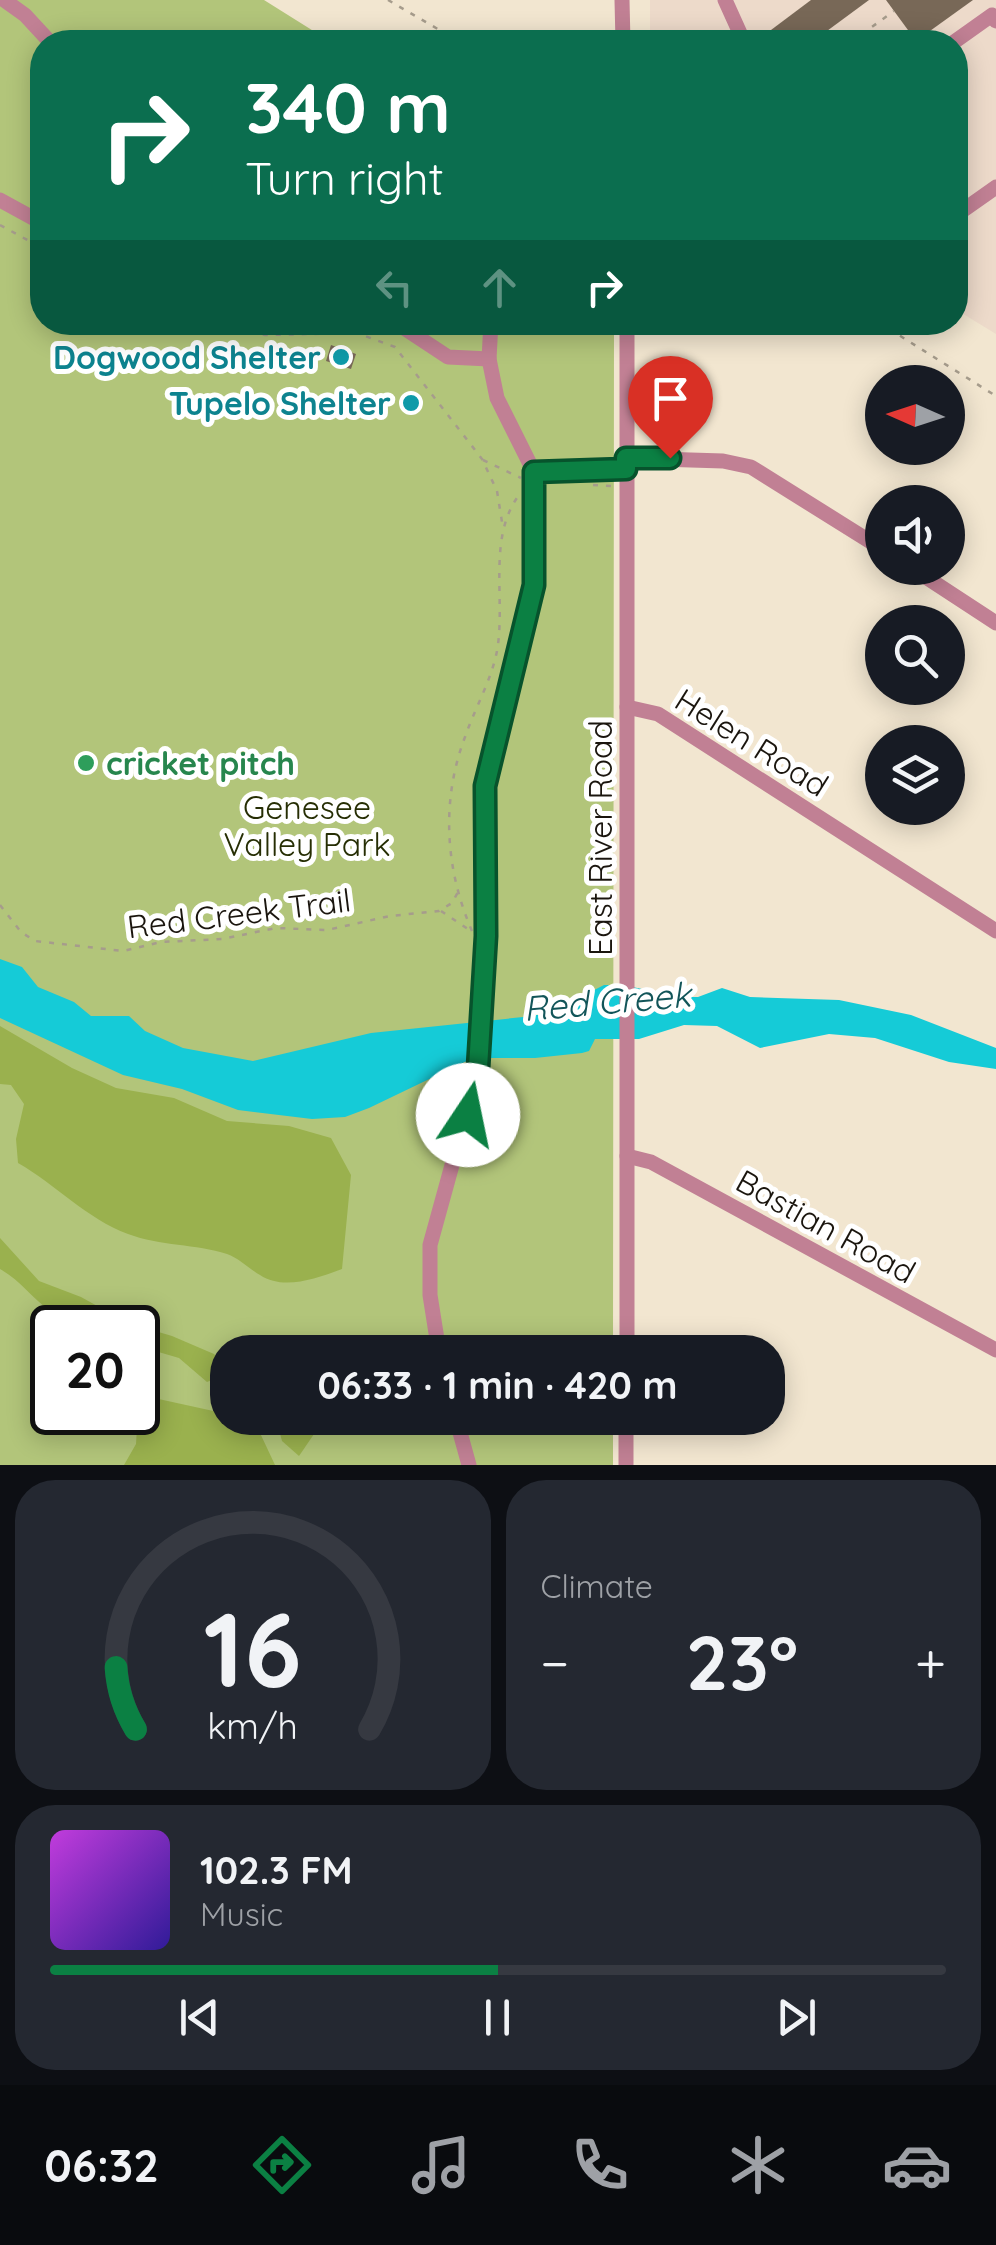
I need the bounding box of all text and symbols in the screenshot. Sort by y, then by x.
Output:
text: 340 m [245,63,451,151]
icon: right [80,70,210,200]
text: Turn right [245,150,444,206]
icon: left [367,260,422,315]
icon: ahead [472,260,527,315]
icon: right [577,260,632,315]
place label: Dogwood Shelter [53,337,321,377]
marker: Dogwood Shelter [330,346,352,368]
pin [628,356,713,459]
north arrow [865,365,965,465]
map controls [865,365,965,825]
icon: arrive [643,371,698,426]
place label: Tupelo Shelter [169,383,391,423]
marker: Tupelo Shelter [400,392,422,414]
button: sound [865,485,965,585]
button: search [865,605,965,705]
street label: Helen Road [668,679,836,805]
street label: East River Road [580,720,620,956]
button: layers [865,725,965,825]
place label: cricket pitch [106,743,295,783]
marker: cricket pitch [75,752,97,774]
park label: Genesee Valley Park [223,787,391,864]
street label: Red Creek Trail [125,879,353,947]
water label: Red Creek [522,971,696,1030]
position arrow [416,1063,520,1167]
street label: Bastian Road [729,1160,923,1292]
speed limit sign: 20 [30,1305,160,1435]
text: 06:33 · 1 min · 420 m [317,1361,678,1409]
text: Climate [541,1566,653,1606]
text: 16 [204,1583,302,1713]
text: 23° [686,1615,798,1709]
text: − [541,1628,569,1697]
text: + [915,1628,946,1697]
text: km/h [207,1703,298,1748]
text: 102.3 FM [200,1846,353,1894]
text: Music [200,1894,283,1934]
icon: previous [172,1990,227,2045]
icon: pause [470,1990,525,2045]
icon: next [769,1990,824,2045]
icon: directions [247,2130,317,2200]
icon: music [406,2130,476,2200]
icon: phone [565,2130,635,2200]
icon: climate [723,2130,793,2200]
icon: car [882,2130,952,2200]
text: 06:32 [44,2137,159,2193]

